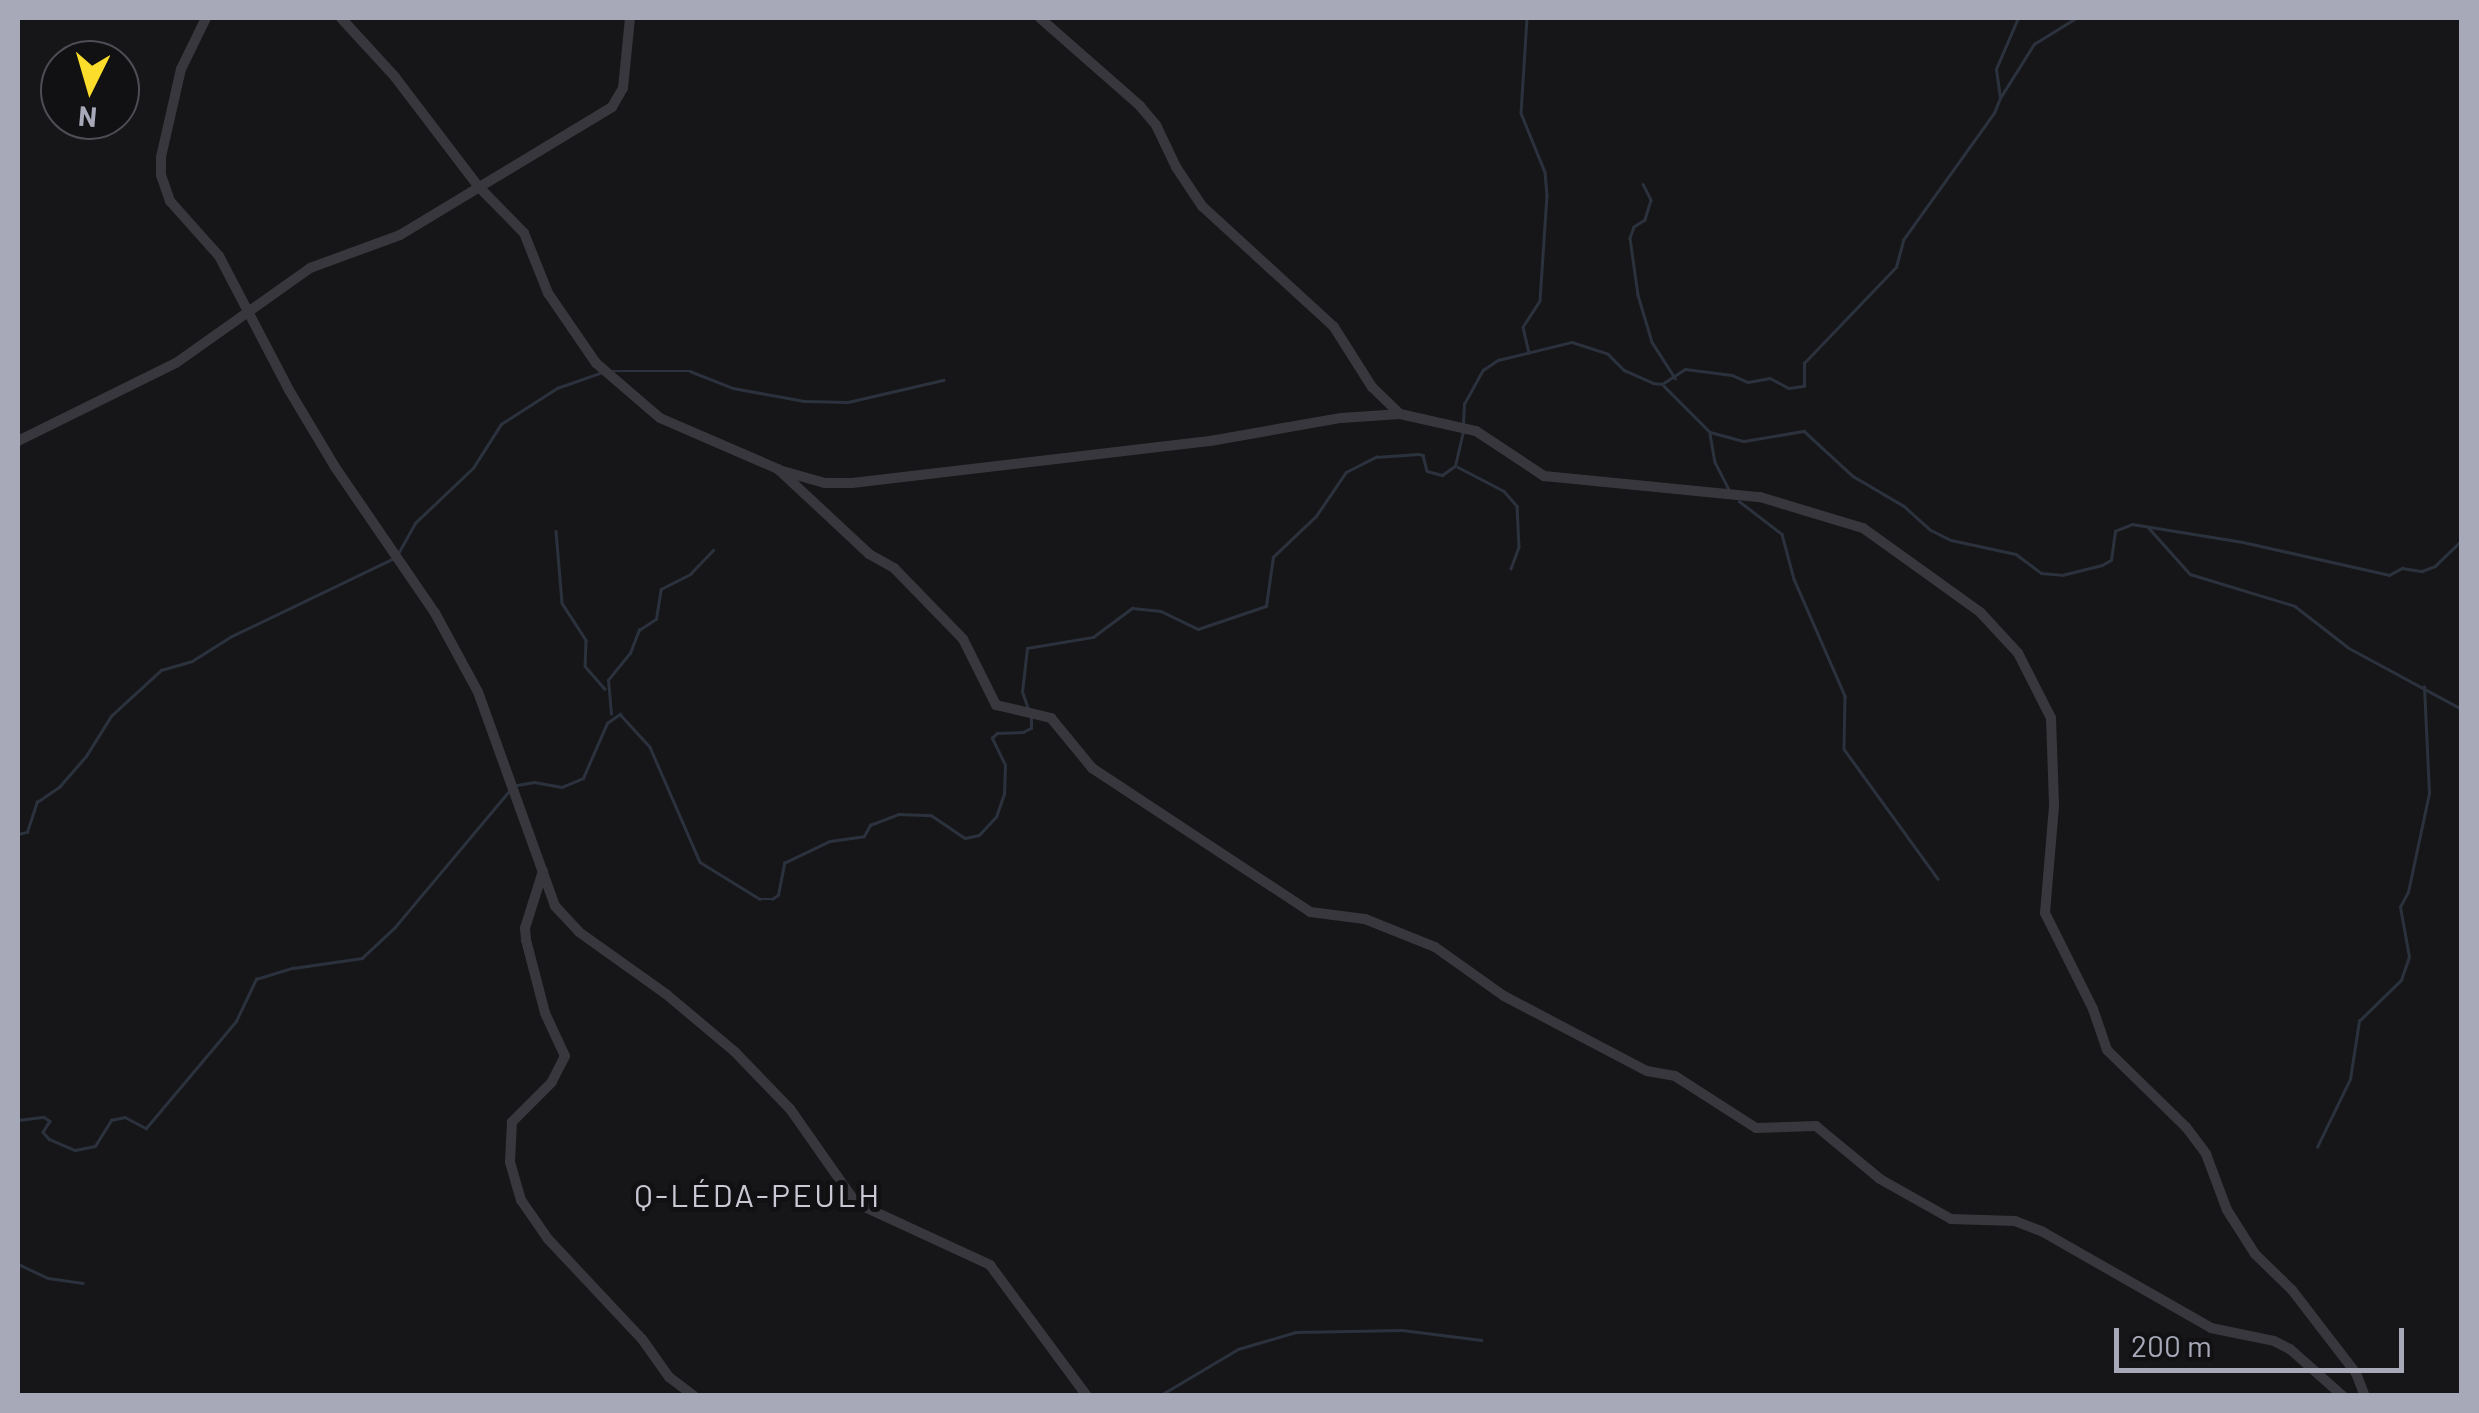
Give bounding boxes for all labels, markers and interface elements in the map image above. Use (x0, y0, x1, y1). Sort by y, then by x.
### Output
north arrow (40, 40, 140, 140)
text: N (77, 100, 98, 136)
district label: Q-LÉDA-PEULH (634, 1175, 882, 1213)
scale bar (2119, 1308, 2409, 1370)
text: 200 m (2131, 1327, 2212, 1363)

